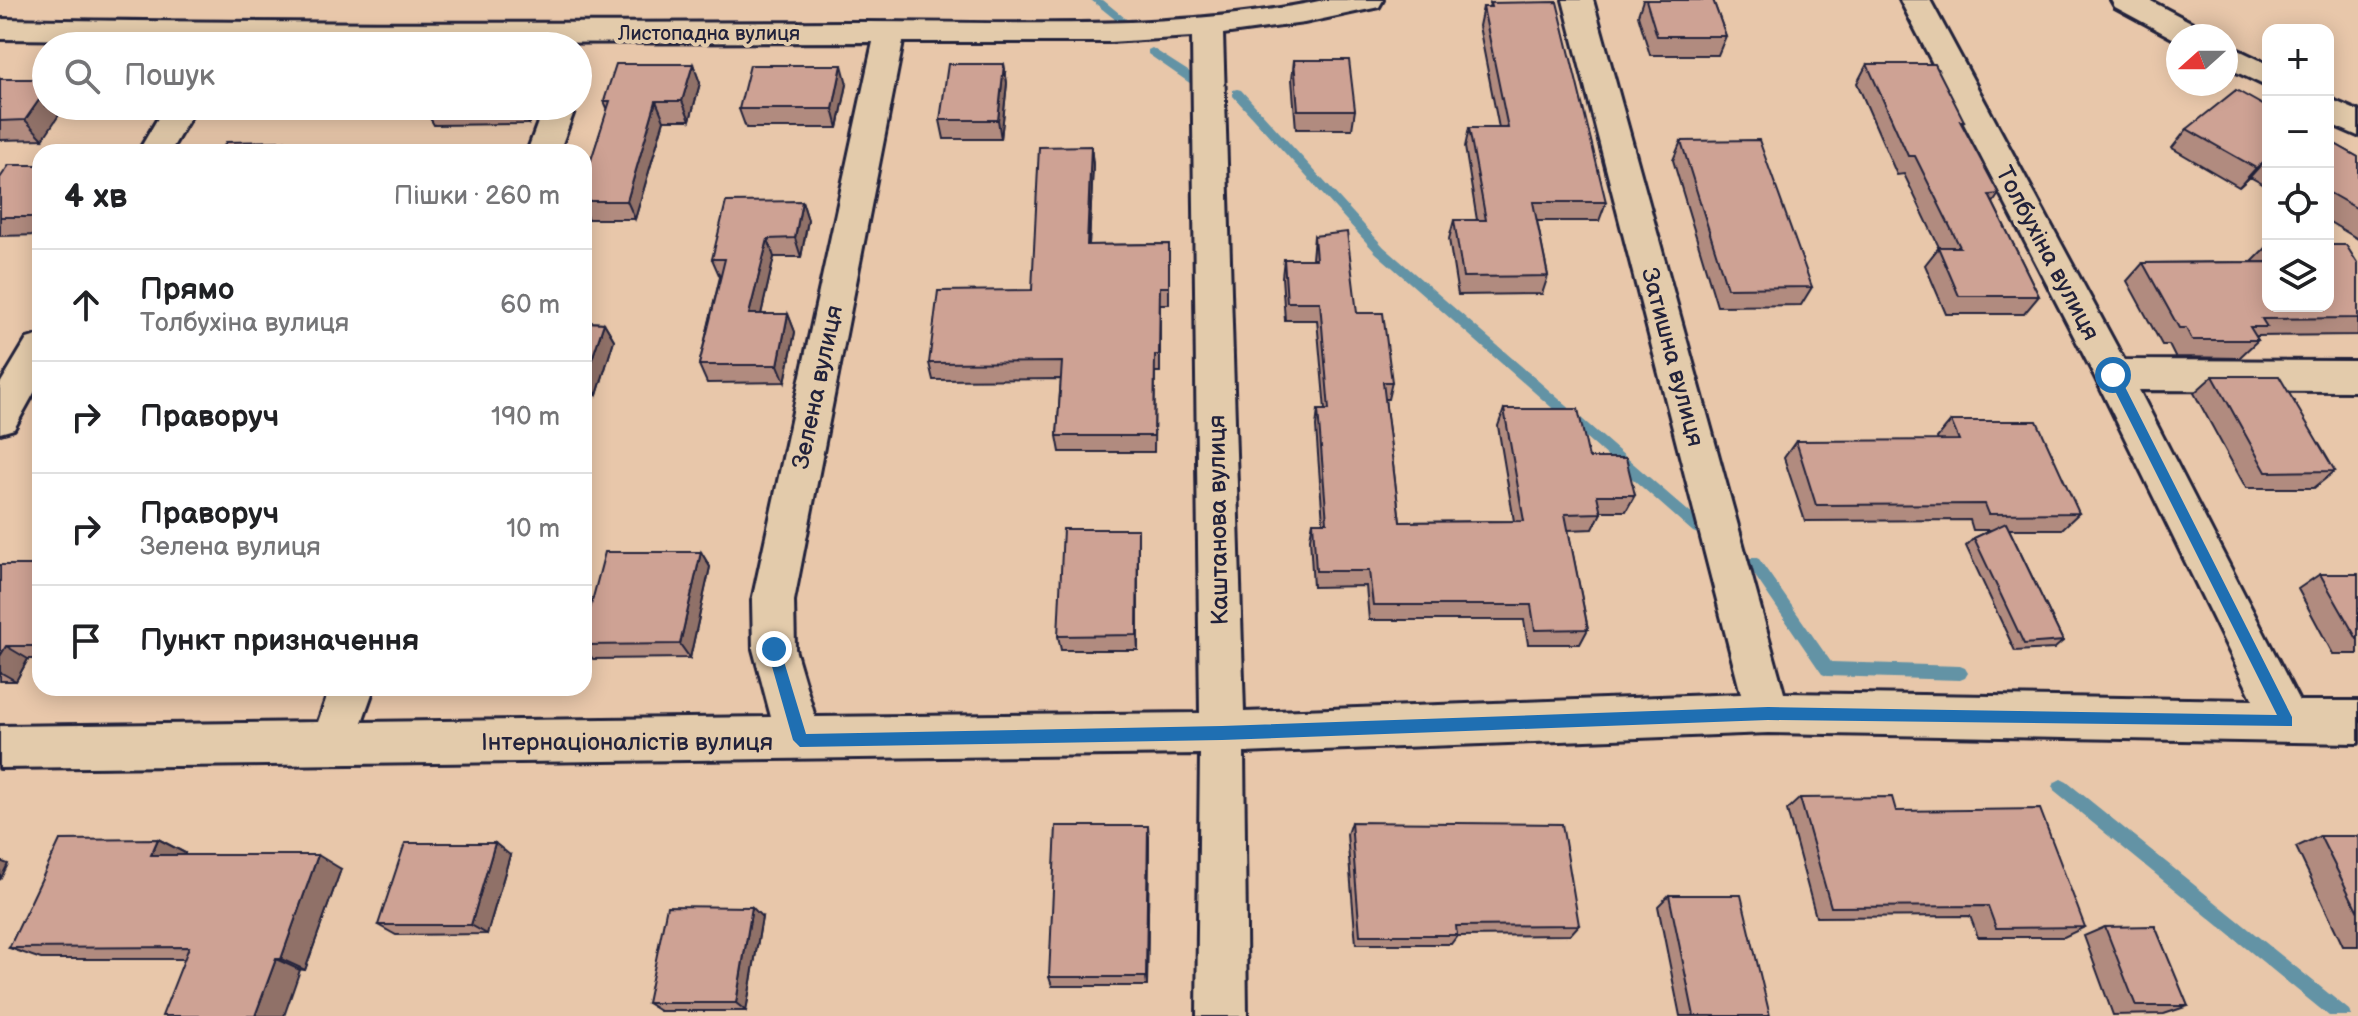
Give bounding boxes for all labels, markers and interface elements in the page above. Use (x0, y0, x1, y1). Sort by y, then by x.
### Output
street label: Листопадна вулиця (617, 22, 800, 46)
north arrow (2166, 24, 2238, 96)
map controls (2262, 24, 2334, 312)
button: + (2262, 24, 2334, 96)
search box (32, 32, 592, 120)
icon: search (60, 54, 104, 98)
text: Пошук (124, 58, 215, 94)
button: − (2262, 96, 2334, 168)
street label: Толбухіна вулиця (1989, 161, 2106, 345)
button: locate (2262, 168, 2334, 240)
text: 4 хв (64, 176, 127, 217)
text: Пішки · 260 m (394, 181, 560, 212)
button: layers (2262, 240, 2334, 312)
street label: Затишна вулиця (1635, 265, 1710, 450)
text: Прямо (140, 272, 234, 308)
icon: ahead (64, 283, 108, 327)
text: 60 m (500, 290, 560, 321)
street label: Зелена вулиця (786, 303, 849, 472)
text: Толбухіна вулиця (140, 308, 349, 339)
route start (2095, 357, 2131, 393)
icon: right (64, 395, 108, 439)
text: Праворуч (140, 399, 279, 435)
text: 190 m (491, 402, 560, 433)
street label: Каштанова вулиця (1202, 415, 1235, 625)
text: Праворуч (140, 496, 279, 532)
icon: right (64, 507, 108, 551)
text: 10 m (506, 514, 560, 545)
text: Зелена вулиця (140, 532, 321, 563)
icon: arrive (64, 619, 108, 663)
text: Пункт призначення (140, 623, 419, 659)
route end (756, 631, 792, 667)
street label: Інтернаціоналістів вулиця (481, 728, 773, 757)

